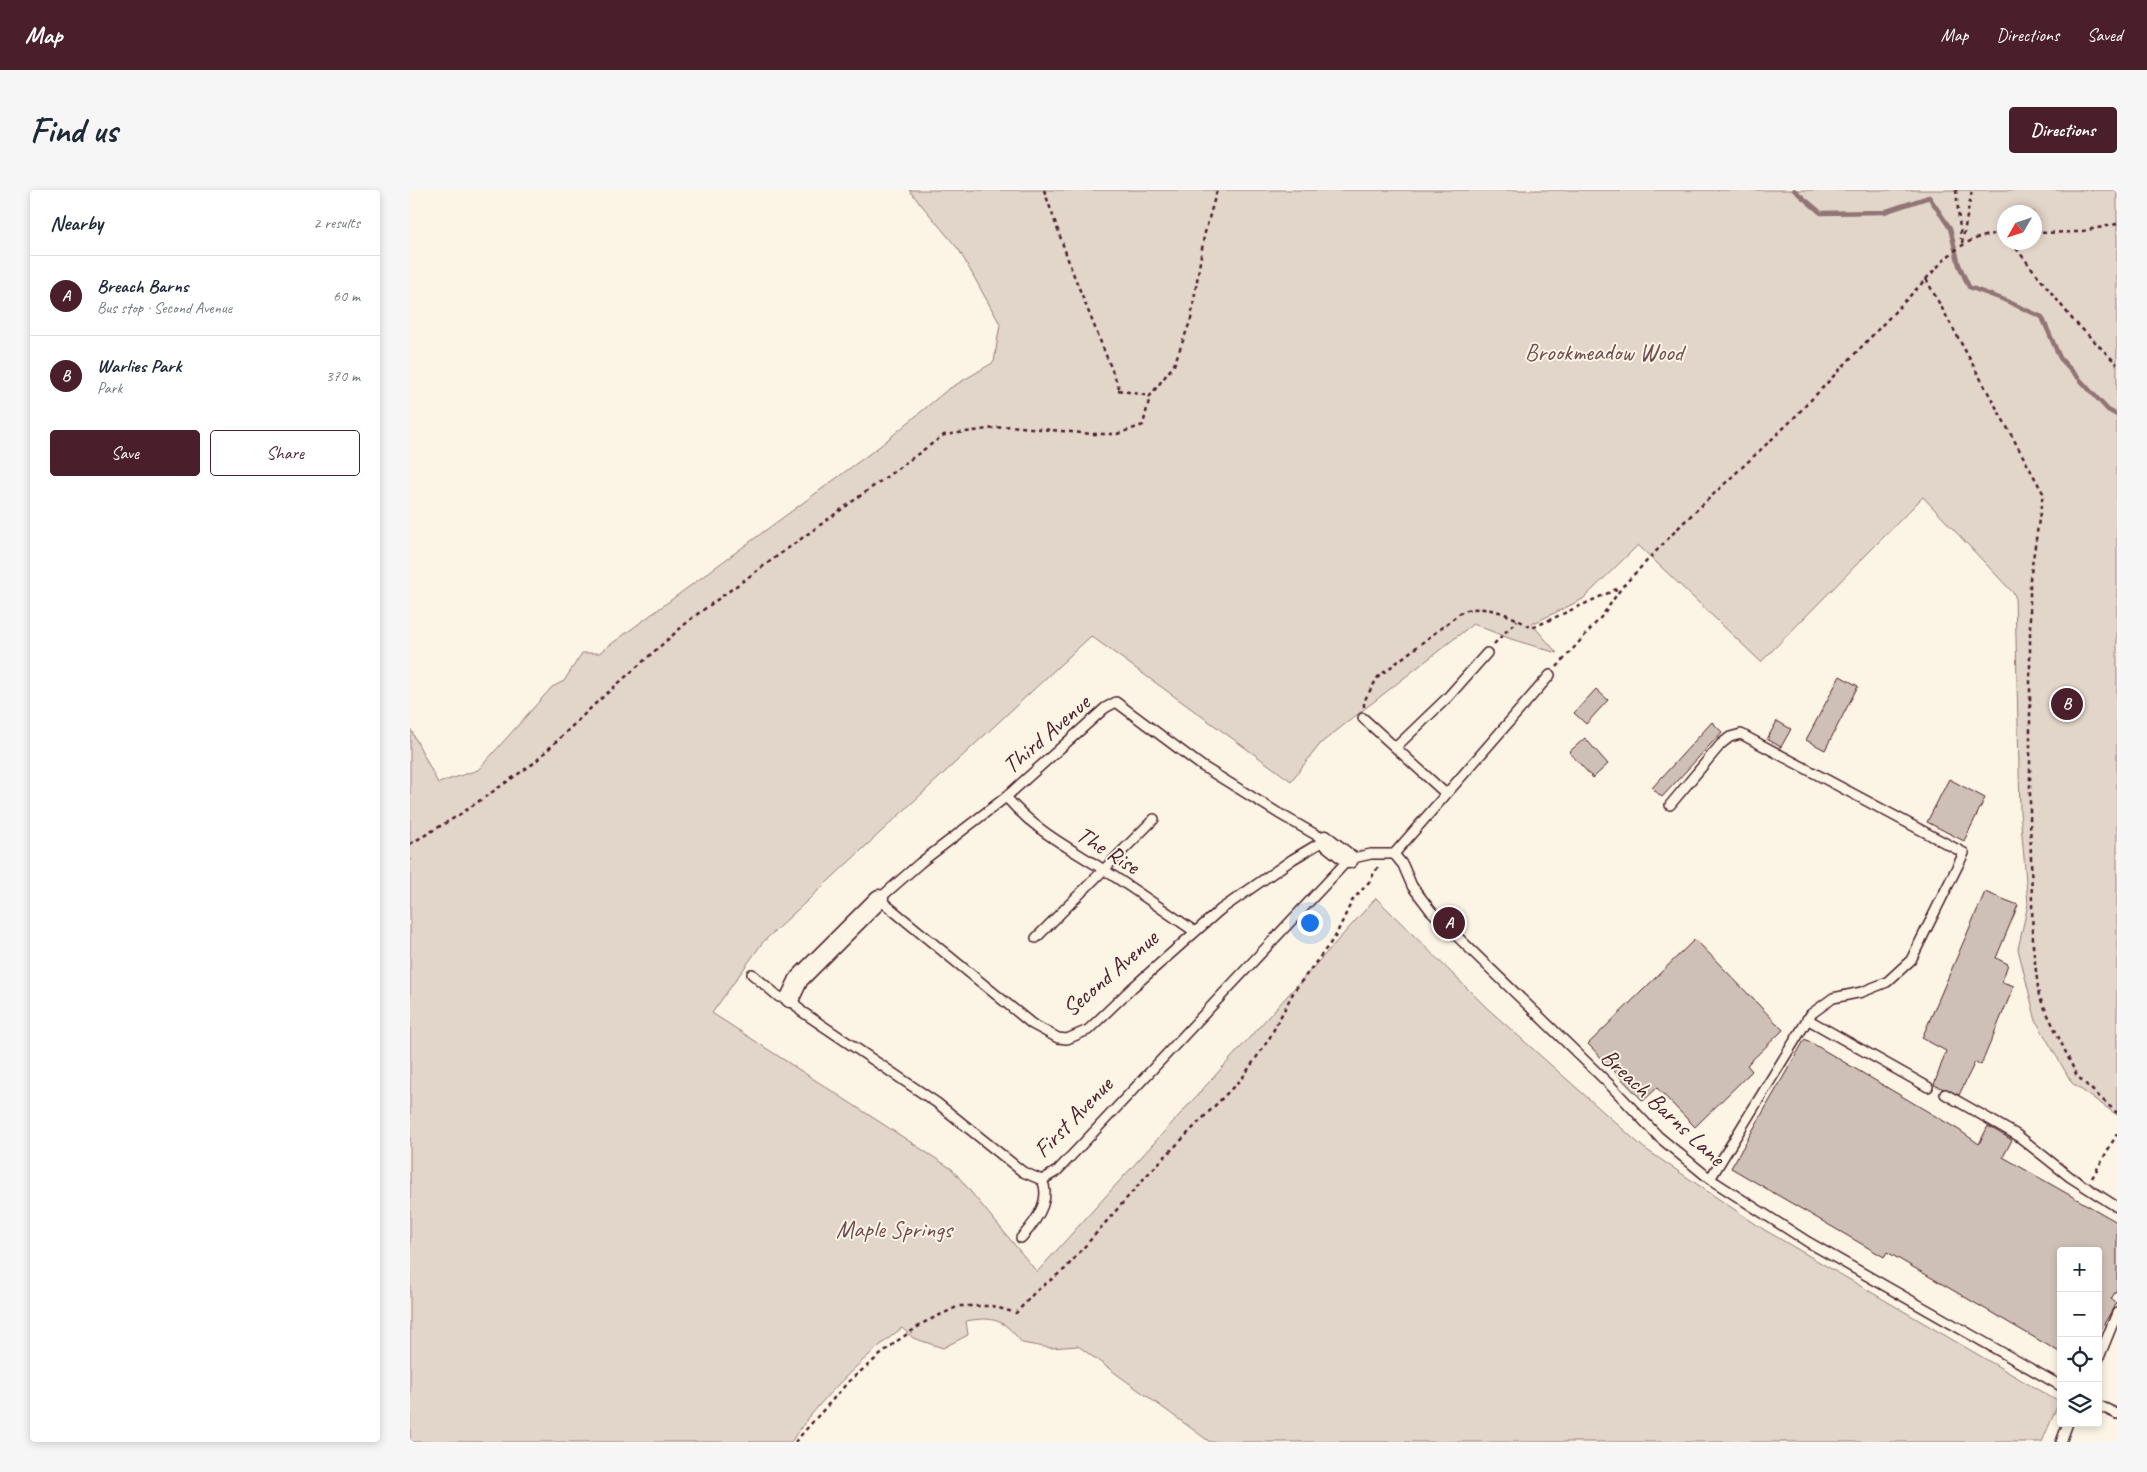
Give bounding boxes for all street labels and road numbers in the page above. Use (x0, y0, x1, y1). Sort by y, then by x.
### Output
street label: Third Avenue (996, 686, 1098, 780)
street label: The Rise (1071, 819, 1147, 882)
street label: Second Avenue (1056, 922, 1166, 1023)
street label: Breach Barns Lane (1595, 1042, 1733, 1174)
street label: First Avenue (1027, 1069, 1121, 1164)

